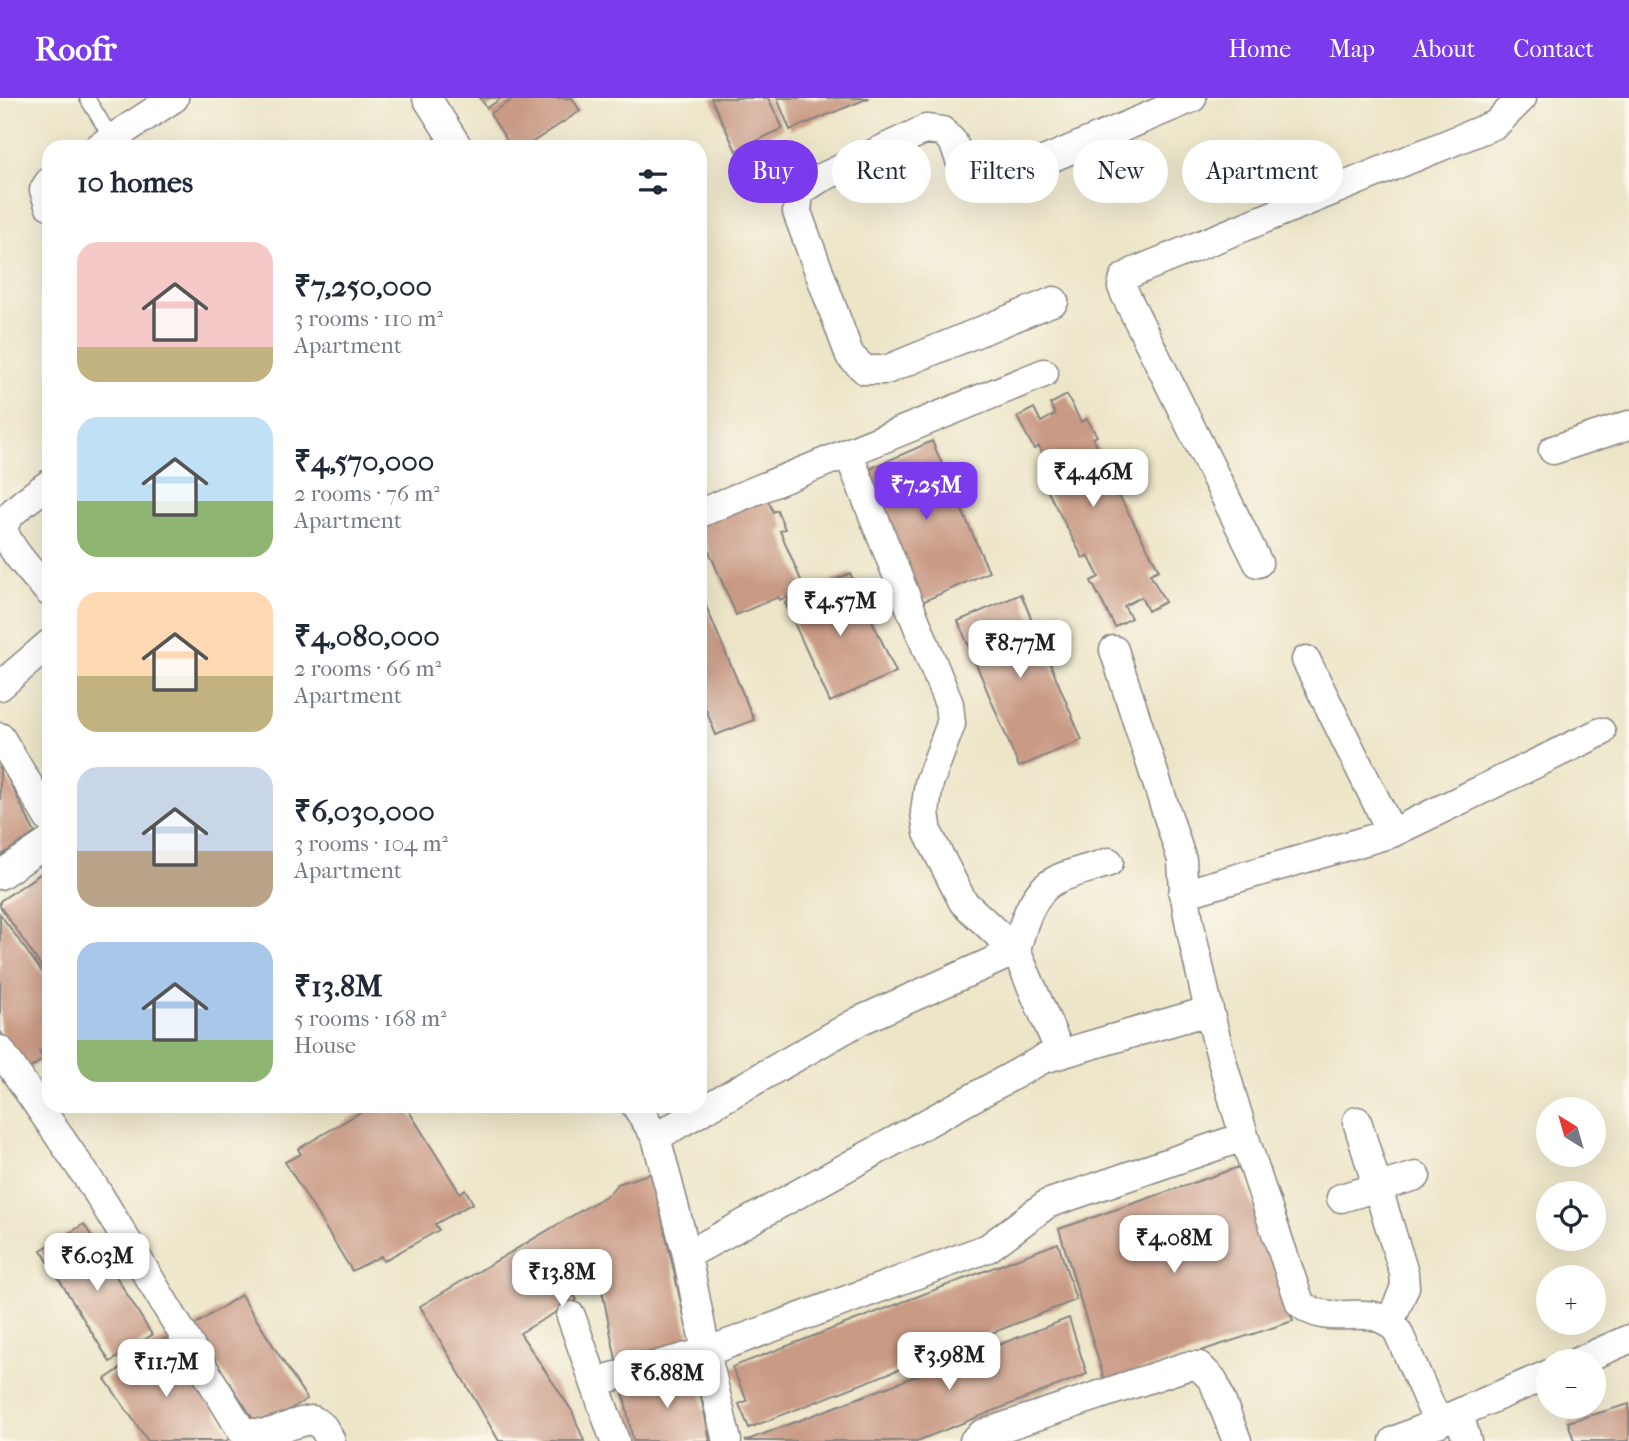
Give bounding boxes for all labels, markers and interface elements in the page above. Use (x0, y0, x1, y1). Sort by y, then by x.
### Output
text: Roofr (35, 30, 117, 69)
text: Home (1229, 35, 1291, 63)
text: Map (1329, 35, 1375, 63)
text: About (1413, 35, 1475, 63)
text: Contact (1513, 35, 1594, 63)
chip: Buy (728, 140, 818, 203)
chip: Rent (832, 140, 931, 203)
chip: Filters (945, 140, 1059, 203)
chip: New (1073, 140, 1168, 203)
chip: Apartment (1182, 140, 1343, 203)
icon: filters (634, 163, 672, 201)
text: 10 homes (77, 165, 193, 200)
text: ₹7,250,000 (294, 269, 432, 304)
icon: home (133, 270, 217, 354)
text: 3 rooms · 110 m² (294, 305, 443, 332)
text: Apartment (294, 332, 402, 359)
text: ₹4,570,000 (294, 444, 434, 479)
icon: home (133, 445, 217, 529)
pin: ₹4.46M (1036, 450, 1150, 509)
text: ₹4.46M (1053, 458, 1133, 485)
pin: ₹7.25M (869, 462, 983, 522)
text: ₹7.25M (890, 471, 962, 498)
text: 2 rooms · 76 m² (294, 480, 440, 507)
text: Apartment (294, 507, 402, 534)
pin: ₹4.57M (783, 578, 897, 638)
text: ₹4.57M (804, 587, 876, 614)
text: ₹4,080,000 (294, 619, 440, 654)
icon: home (133, 620, 217, 704)
pin: ₹8.77M (963, 620, 1077, 680)
text: ₹8.77M (984, 629, 1056, 656)
text: 2 rooms · 66 m² (294, 655, 441, 682)
text: Apartment (294, 682, 402, 709)
text: ₹6,030,000 (294, 794, 435, 829)
icon: home (133, 795, 217, 879)
text: 3 rooms · 104 m² (294, 830, 448, 857)
text: Apartment (294, 857, 402, 884)
text: ₹13.8M (294, 969, 382, 1004)
icon: home (133, 970, 217, 1054)
text: 5 rooms · 168 m² (294, 1005, 447, 1032)
text: House (294, 1032, 356, 1059)
north arrow (1536, 1097, 1606, 1167)
map controls (1536, 1097, 1606, 1419)
button: locate (1536, 1181, 1606, 1251)
pin: ₹4.08M (1117, 1216, 1231, 1275)
text: ₹4.08M (1135, 1224, 1213, 1251)
pin: ₹6.03M (40, 1234, 154, 1293)
text: ₹6.03M (60, 1242, 134, 1269)
pin: ₹13.8M (505, 1250, 619, 1309)
text: ₹13.8M (528, 1258, 596, 1285)
button: + (1536, 1265, 1606, 1335)
pin: ₹3.98M (892, 1332, 1006, 1392)
pin: ₹11.7M (109, 1340, 223, 1399)
text: ₹3.98M (913, 1341, 985, 1368)
text: ₹11.7M (134, 1348, 198, 1375)
button: − (1536, 1349, 1606, 1419)
pin: ₹6.88M (610, 1350, 724, 1410)
text: ₹6.88M (630, 1359, 704, 1386)

